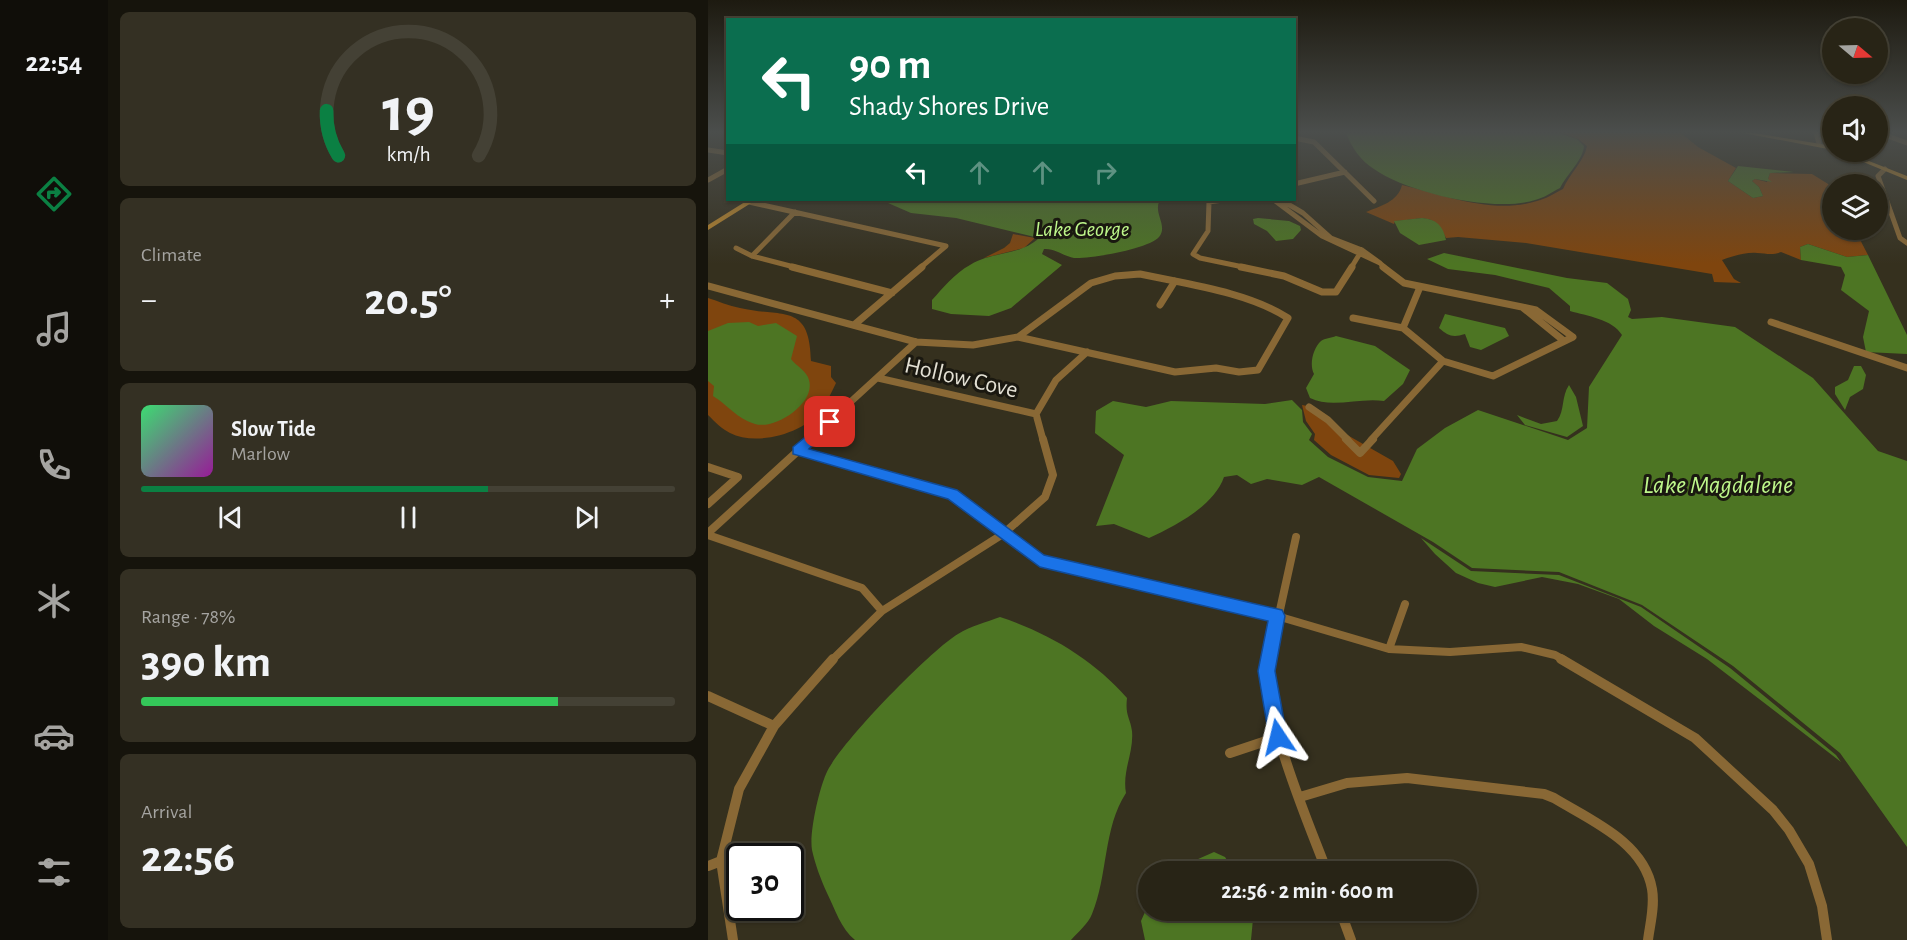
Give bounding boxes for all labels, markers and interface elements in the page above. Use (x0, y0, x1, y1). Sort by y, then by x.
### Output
north arrow (1822, 18, 1888, 84)
map controls (1822, 18, 1888, 240)
icon: left (750, 42, 828, 120)
text: 90 m (849, 44, 931, 86)
text: 22:54 (26, 49, 82, 76)
text: 19 (382, 80, 434, 142)
text: Shady Shores Drive (849, 93, 1049, 120)
button: sound (1822, 96, 1888, 162)
text: km/h (386, 144, 430, 165)
icon: left (900, 156, 933, 189)
icon: ahead (963, 156, 996, 189)
icon: ahead (1026, 156, 1059, 189)
icon: right (1089, 156, 1122, 189)
icon: directions (33, 173, 75, 215)
button: layers (1822, 174, 1888, 240)
water label: Lake George (1035, 218, 1129, 240)
text: Climate (141, 245, 202, 265)
text: 20.5° (364, 278, 452, 323)
text: − (141, 284, 157, 317)
text: + (659, 284, 675, 317)
icon: music (33, 308, 75, 350)
street label: Hollow Cove (902, 353, 1020, 403)
pin (804, 396, 855, 447)
icon: arrive (813, 405, 846, 438)
text: Slow Tide (231, 418, 316, 440)
icon: phone (33, 444, 75, 486)
text: Marlow (231, 444, 290, 464)
water label: Lake Magdalene (1643, 472, 1793, 498)
icon: previous (214, 501, 247, 534)
icon: pause (392, 501, 425, 534)
icon: next (570, 501, 603, 534)
icon: climate (33, 580, 75, 622)
text: Range · 78% (141, 607, 236, 627)
text: 390 km (141, 640, 271, 685)
position arrow (1246, 705, 1310, 769)
icon: car (33, 715, 75, 757)
text: Arrival (141, 802, 192, 822)
text: 22:56 (141, 835, 235, 880)
speed limit sign: 30 (726, 843, 804, 921)
icon: filters (33, 851, 75, 893)
text: 22:56 · 2 min · 600 m (1221, 880, 1394, 902)

